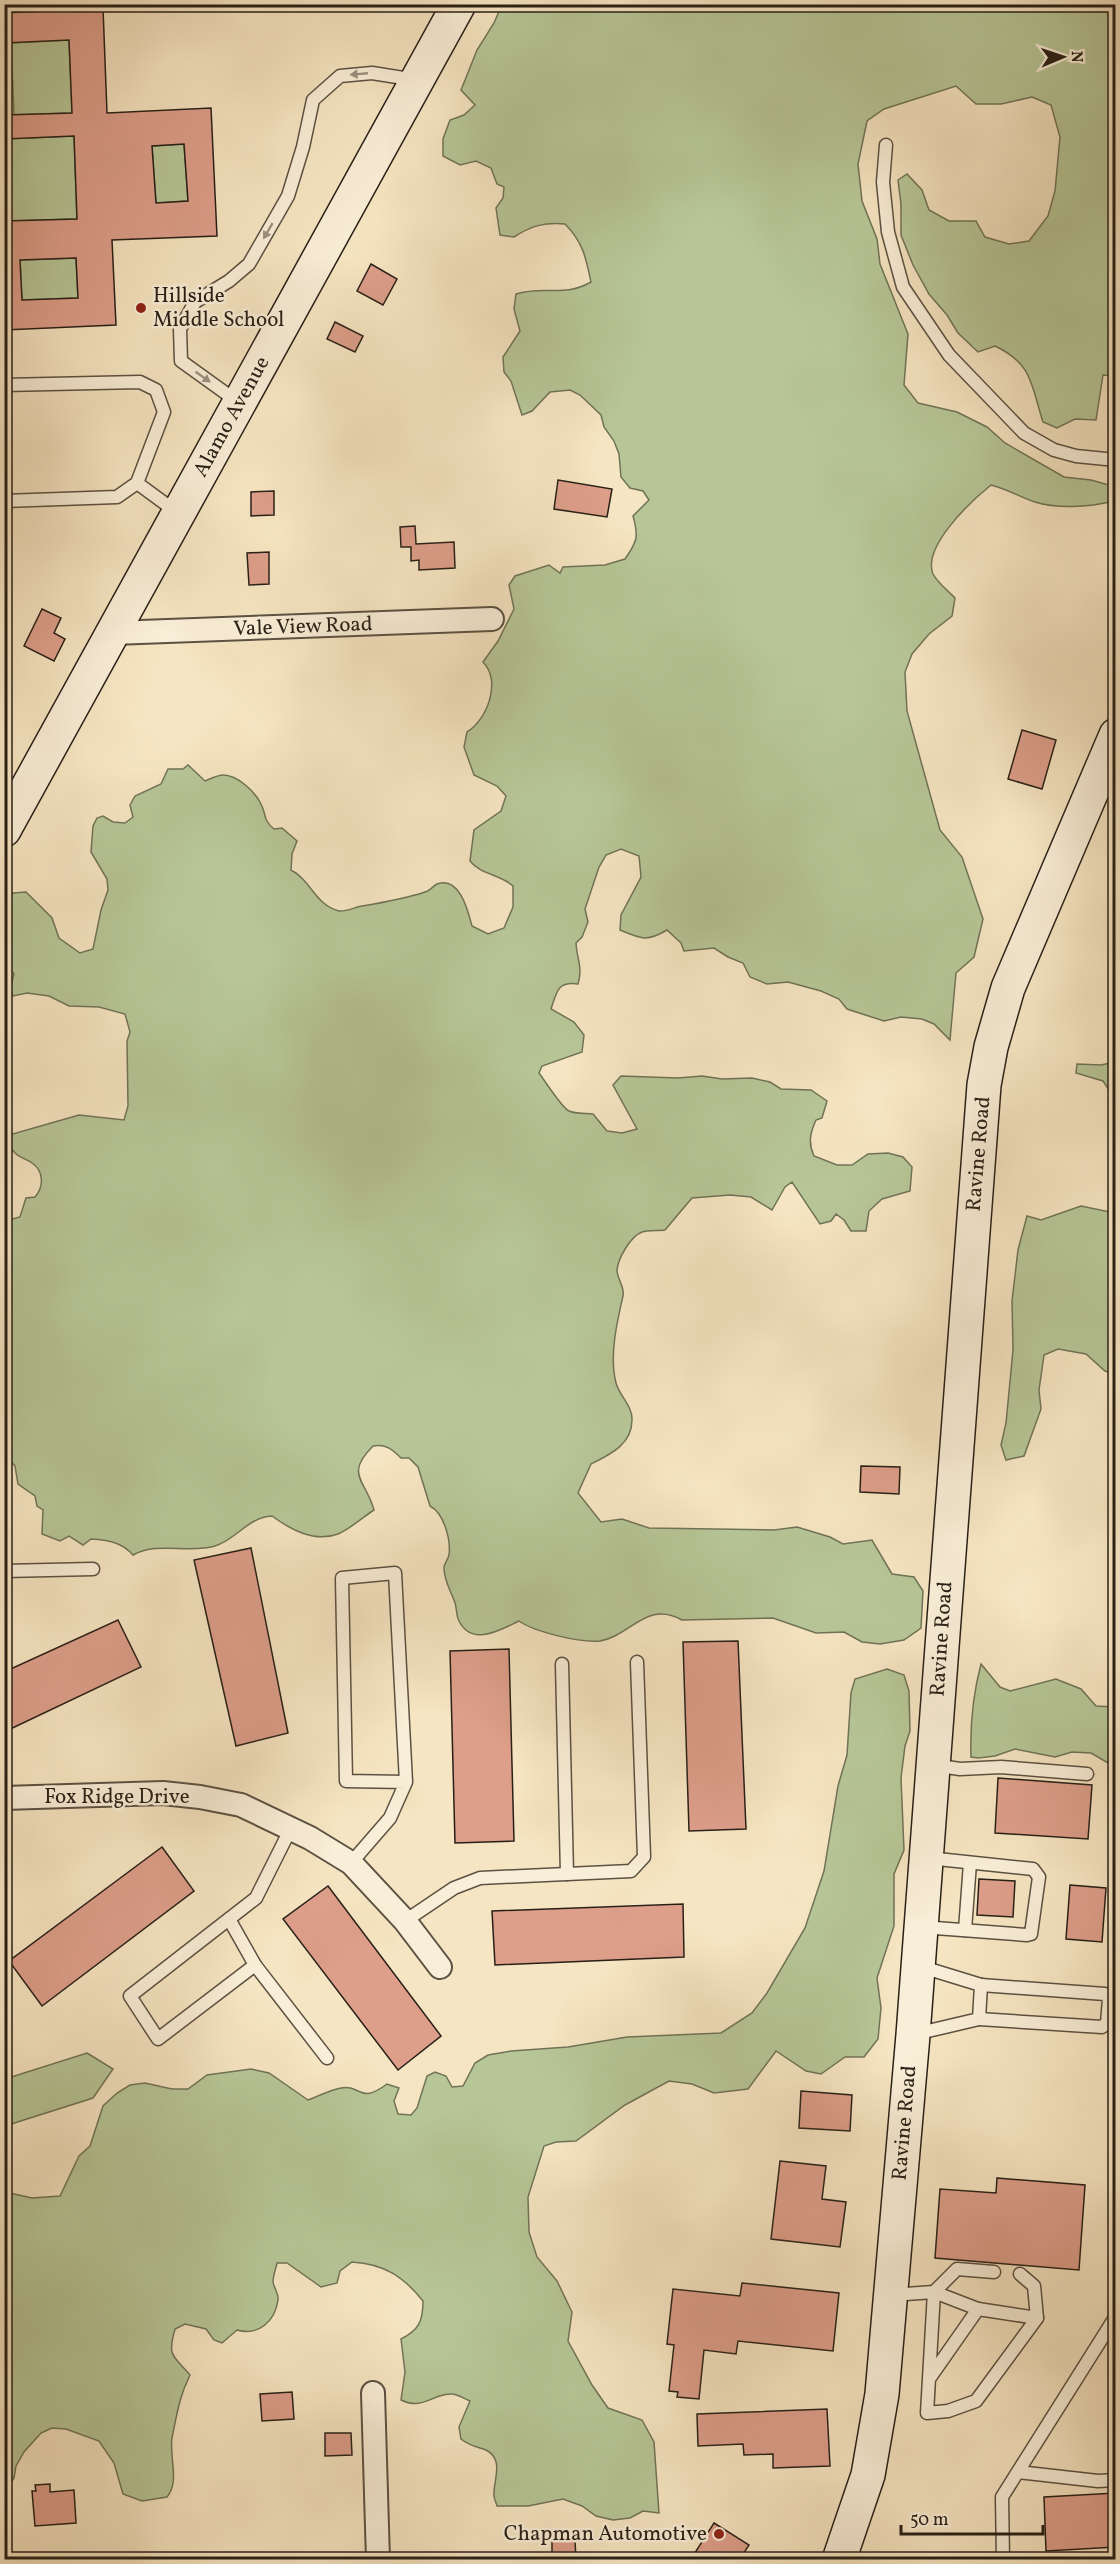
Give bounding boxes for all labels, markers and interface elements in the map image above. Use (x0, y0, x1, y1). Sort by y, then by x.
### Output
north arrow (1033, 27, 1093, 87)
text: N (1065, 50, 1087, 63)
one-way arrow (350, 69, 369, 79)
one-way arrow (263, 223, 273, 240)
place label: Hillside Middle School (153, 282, 284, 335)
marker: Hillside Middle School (134, 301, 148, 315)
street label: Alamo Avenue (187, 351, 277, 483)
one-way arrow (195, 371, 211, 383)
street label: Vale View Road (233, 610, 373, 644)
street label: Ravine Road (960, 1095, 998, 1213)
street label: Ravine Road (923, 1580, 961, 1698)
street label: Fox Ridge Drive (44, 1783, 190, 1812)
street label: Ravine Road (886, 2064, 924, 2182)
scale bar (901, 2498, 1044, 2536)
text: 50 m (910, 2508, 949, 2533)
place label: Chapman Automotive (504, 2520, 707, 2549)
marker: Chapman Automotive (712, 2527, 726, 2541)

